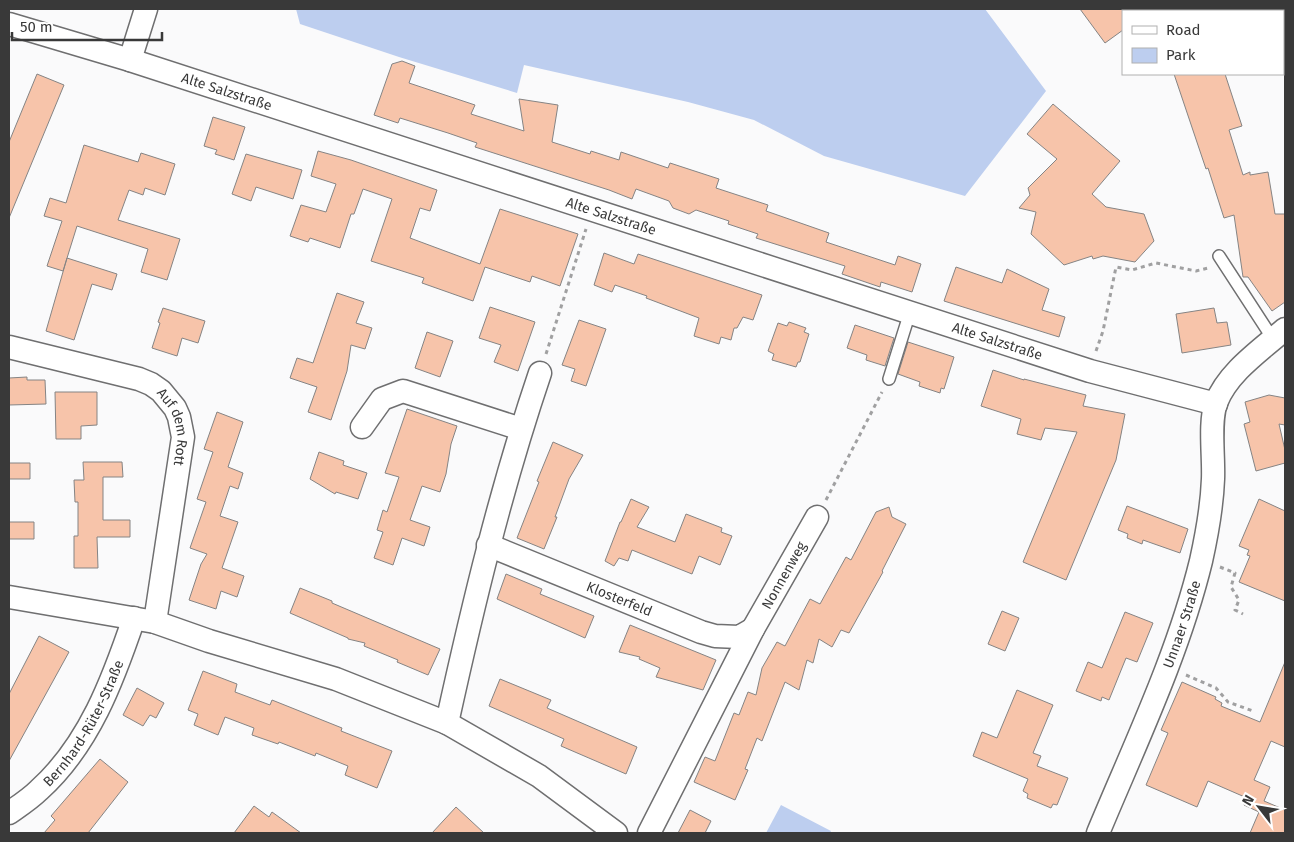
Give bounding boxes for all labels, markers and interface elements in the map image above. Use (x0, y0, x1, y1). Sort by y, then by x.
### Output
scale bar (12, 10, 162, 42)
legend (1122, 10, 1284, 75)
text: 50 m (20, 18, 53, 36)
text: Road (1166, 21, 1201, 39)
text: Park (1166, 46, 1196, 64)
street label: Alte Salzstraße (180, 69, 274, 114)
street label: Alte Salzstraße (564, 193, 658, 238)
street label: Alte Salzstraße (950, 318, 1045, 364)
street label: Auf dem Rott (153, 384, 192, 468)
street label: Nonnenweg (758, 538, 810, 612)
street label: Klosterfeld (584, 578, 655, 620)
street label: Unnaer Straße (1159, 579, 1204, 670)
street label: Bernhard-Rüter-Straße (39, 657, 127, 790)
north arrow (1234, 782, 1284, 832)
text: N (1239, 792, 1258, 809)

